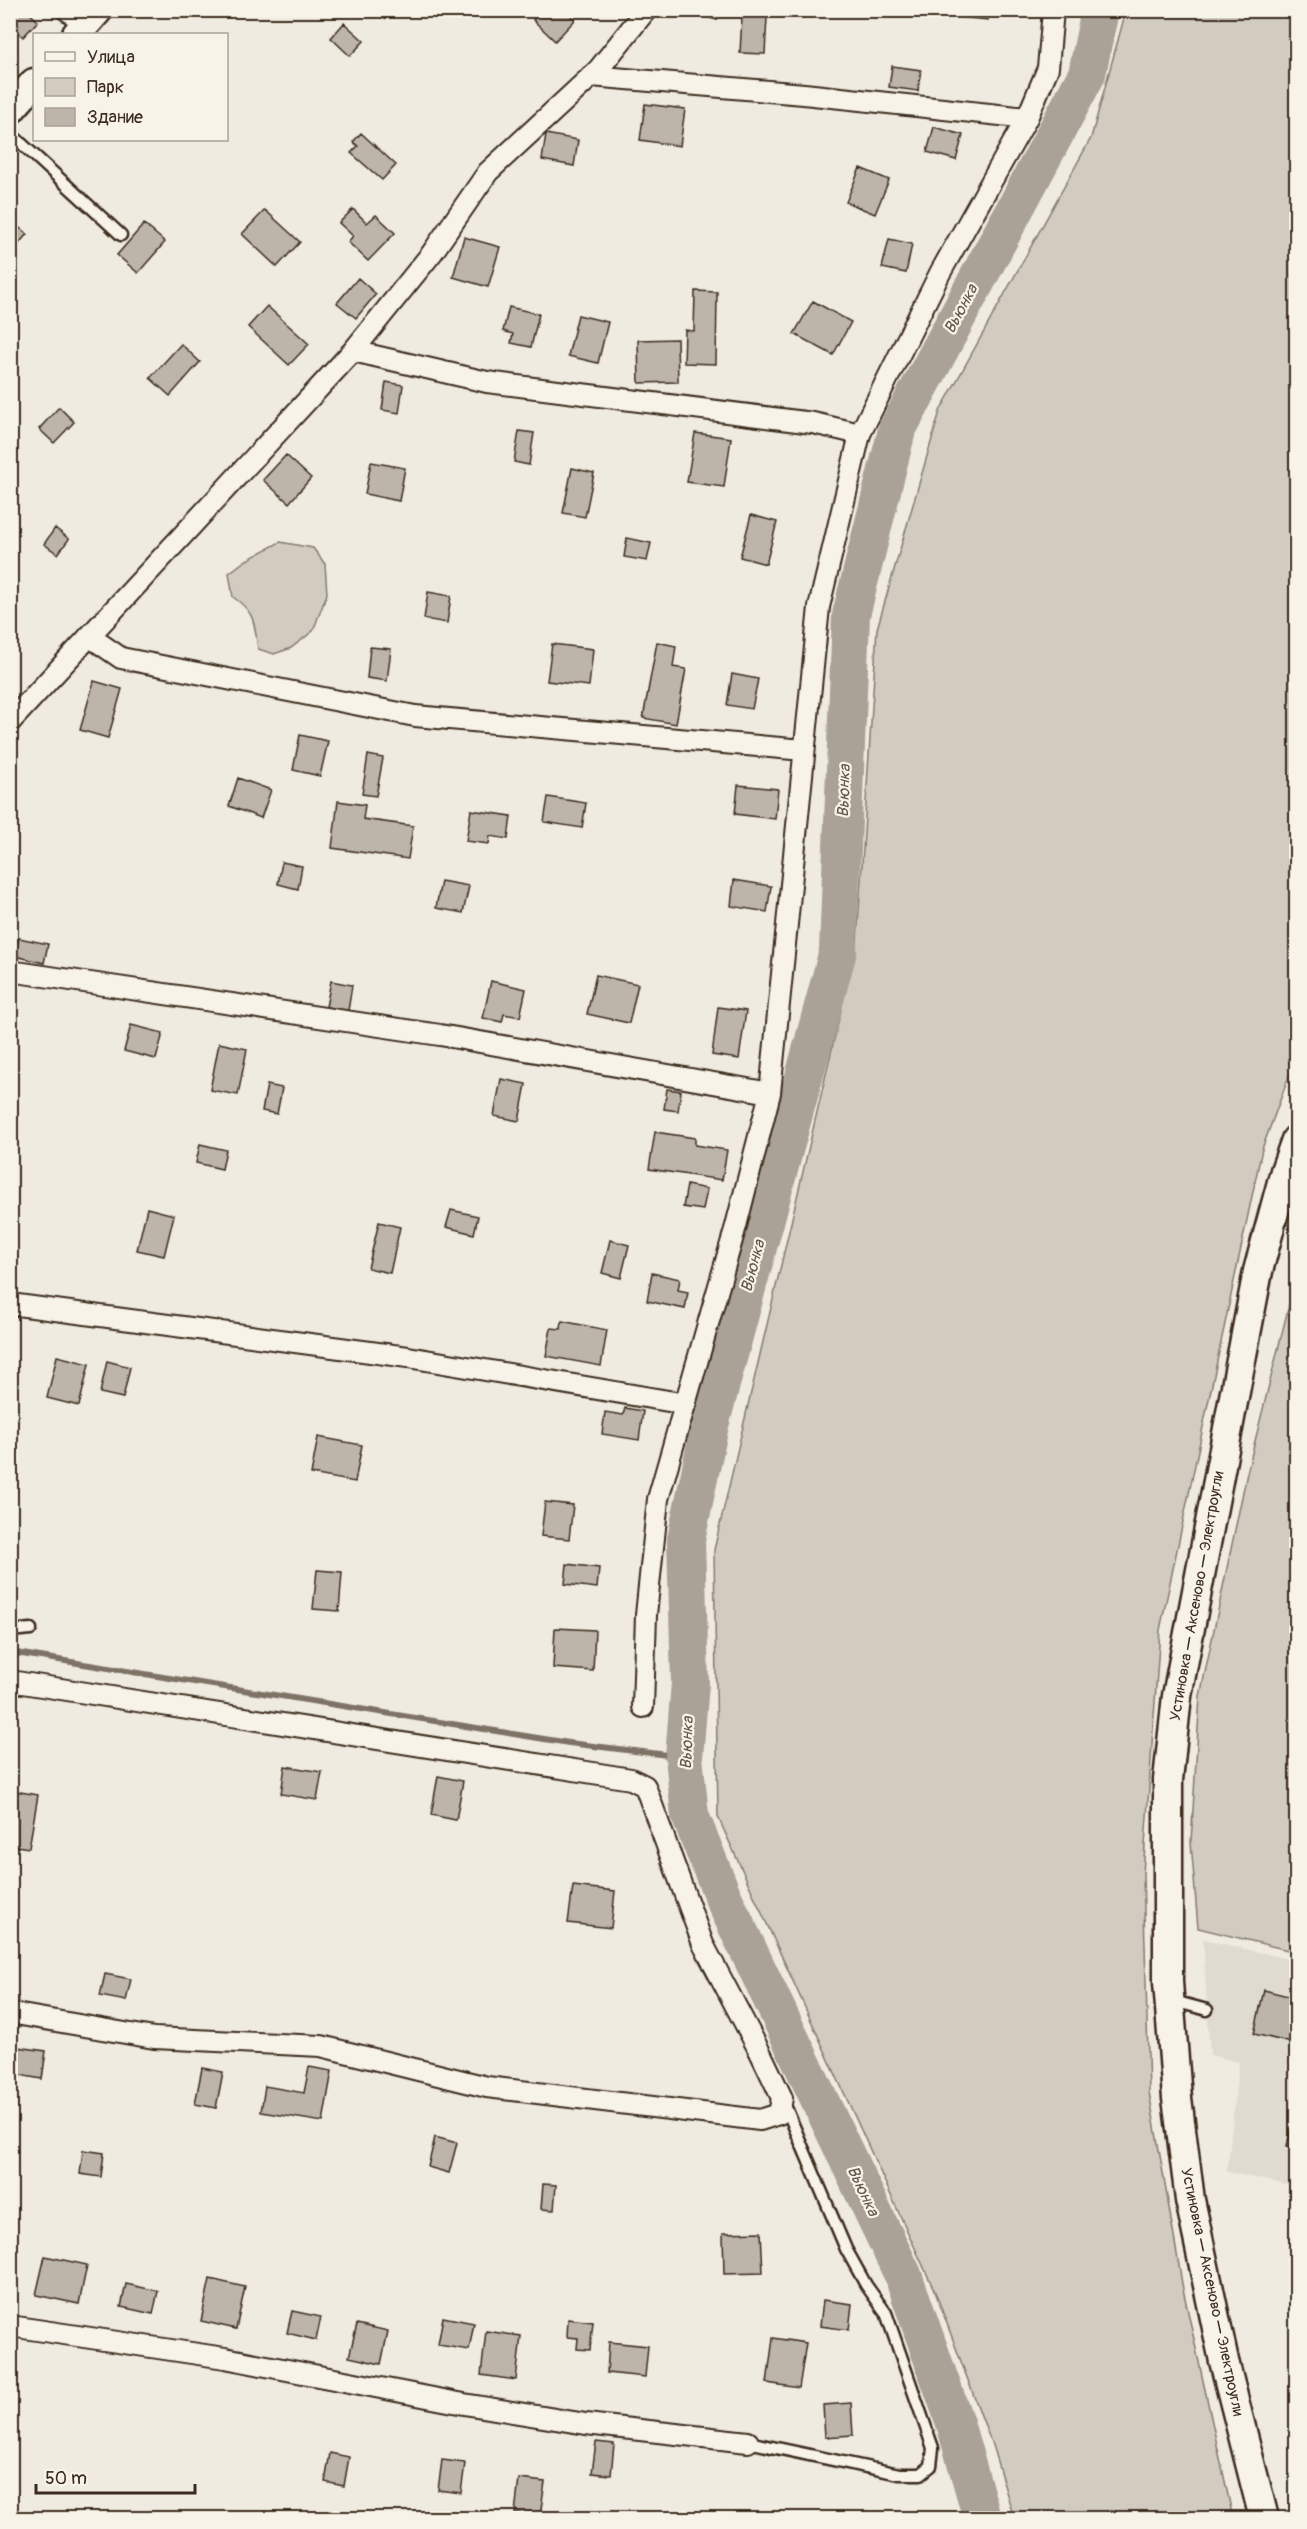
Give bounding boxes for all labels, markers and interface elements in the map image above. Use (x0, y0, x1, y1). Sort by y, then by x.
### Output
legend (33, 33, 228, 141)
text: Улица (87, 46, 135, 69)
text: Парк (87, 76, 124, 99)
text: Здание (87, 106, 143, 129)
water label: Вьюнка (940, 280, 983, 337)
water label: Вьюнка (833, 763, 855, 818)
water label: Вьюнка (737, 1237, 770, 1294)
street label: Устиновка — Аксеново — Электроугли (1166, 1469, 1228, 1722)
water label: Вьюнка (676, 1715, 698, 1770)
water label: Вьюнка (843, 2163, 884, 2220)
street label: Устиновка — Аксеново — Электроугли (1176, 2166, 1248, 2418)
scale bar (36, 2457, 195, 2495)
text: 50 m (45, 2467, 87, 2490)

